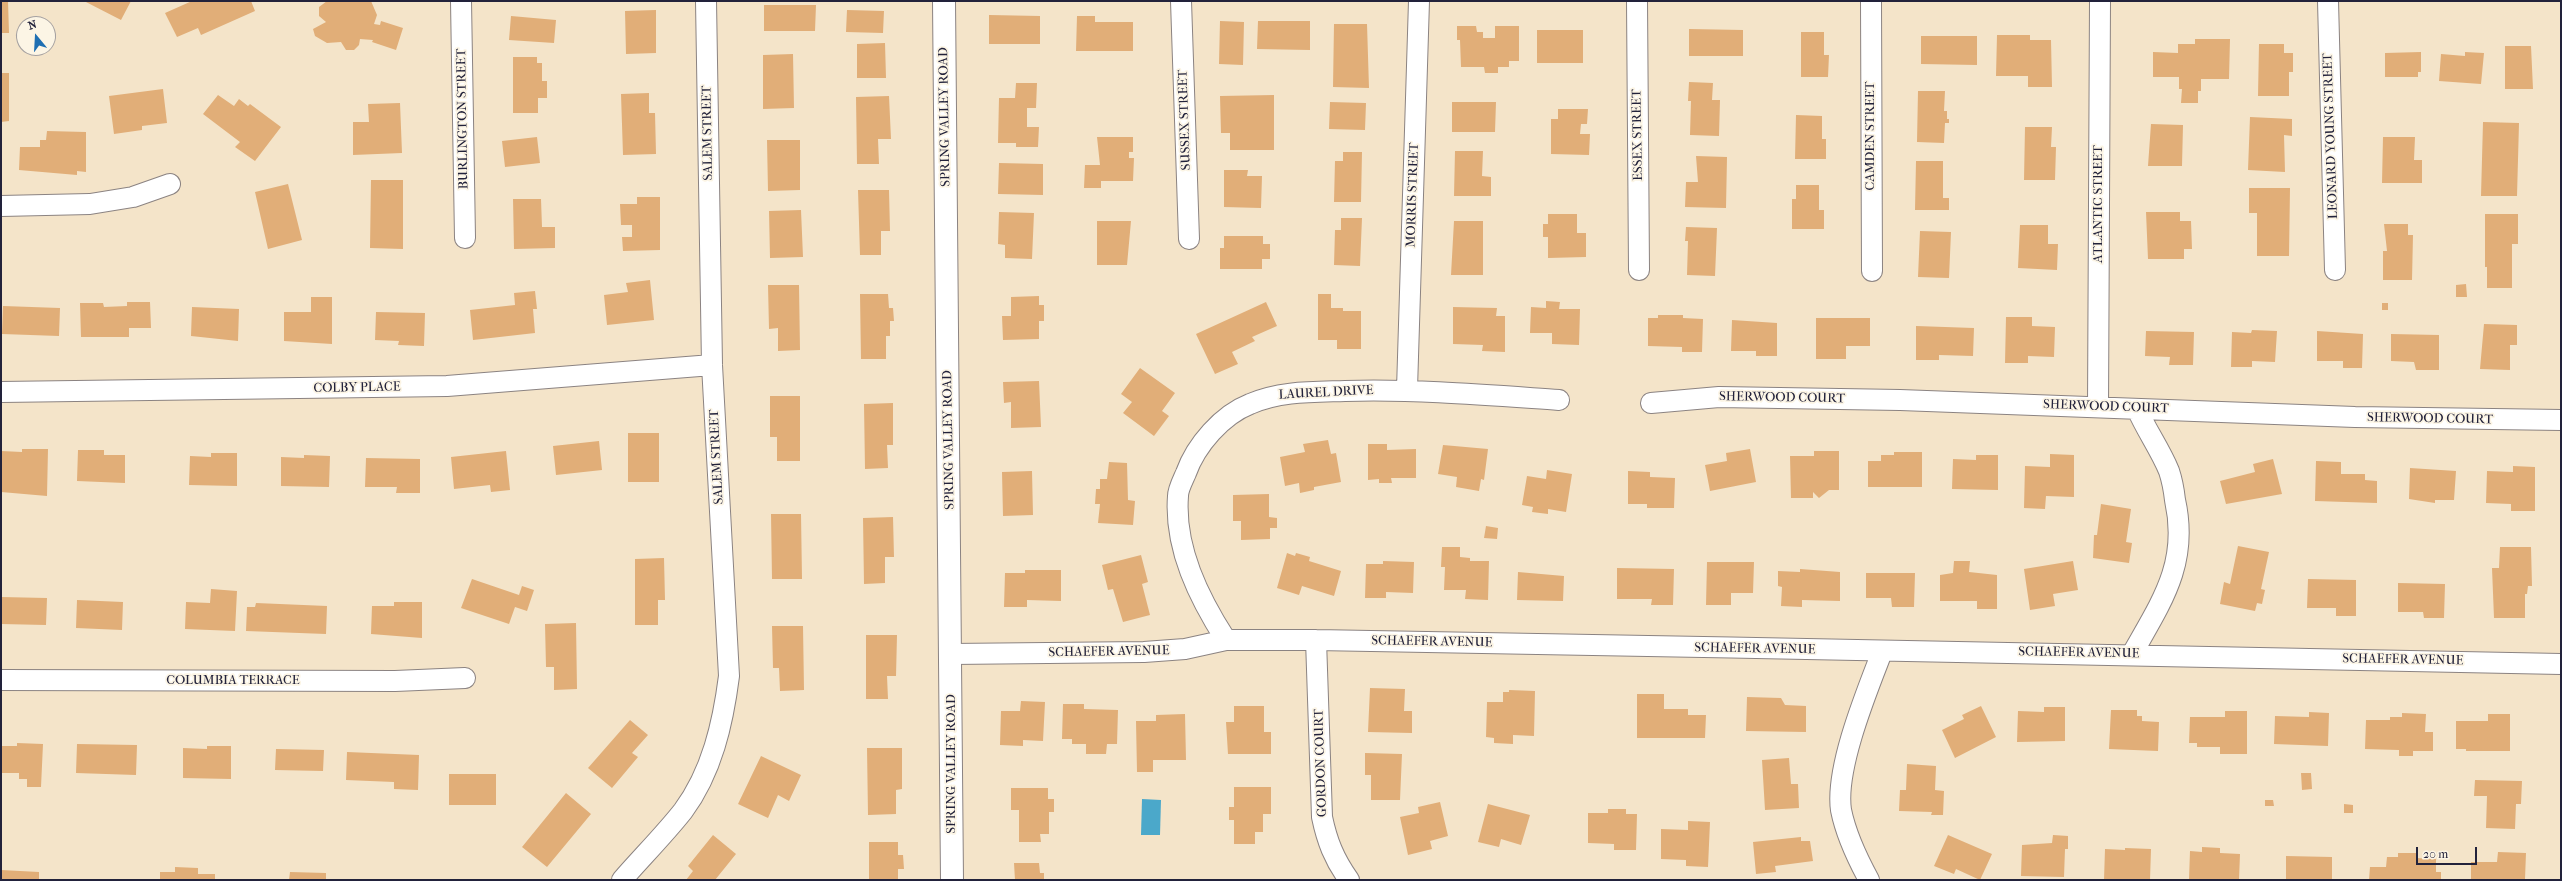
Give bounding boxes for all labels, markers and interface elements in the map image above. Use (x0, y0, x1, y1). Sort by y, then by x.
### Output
north arrow (16, 16, 56, 56)
text: N (26, 18, 38, 33)
street label: SPRING VALLEY ROAD (936, 47, 954, 187)
street label: BURLINGTON STREET (454, 48, 472, 190)
street label: LEONARD YOUNG STREET (2320, 53, 2342, 219)
street label: SUSSEX STREET (1175, 69, 1195, 171)
street label: CAMDEN STREET (1863, 82, 1879, 190)
street label: SALEM STREET (699, 85, 717, 181)
street label: ESSEX STREET (1629, 89, 1647, 181)
street label: MORRIS STREET (1403, 142, 1423, 248)
street label: ATLANTIC STREET (2091, 145, 2107, 263)
street label: SPRING VALLEY ROAD (940, 370, 958, 510)
street label: COLBY PLACE (313, 379, 401, 397)
street label: LAUREL DRIVE (1278, 383, 1374, 403)
street label: SHERWOOD COURT (1719, 389, 1845, 407)
street label: SHERWOOD COURT (2043, 397, 2169, 417)
street label: SALEM STREET (707, 409, 727, 505)
street label: SHERWOOD COURT (2367, 410, 2493, 428)
street label: SCHAEFER AVENUE (1371, 633, 1493, 651)
street label: SCHAEFER AVENUE (1694, 640, 1816, 658)
street label: SCHAEFER AVENUE (1048, 643, 1170, 661)
street label: SCHAEFER AVENUE (2018, 644, 2140, 662)
street label: SCHAEFER AVENUE (2342, 651, 2464, 669)
street label: COLUMBIA TERRACE (166, 673, 300, 689)
street label: SPRING VALLEY ROAD (944, 694, 960, 834)
street label: GORDON COURT (1311, 709, 1331, 817)
scale bar (2418, 839, 2479, 865)
text: 20 m (2423, 847, 2448, 861)

